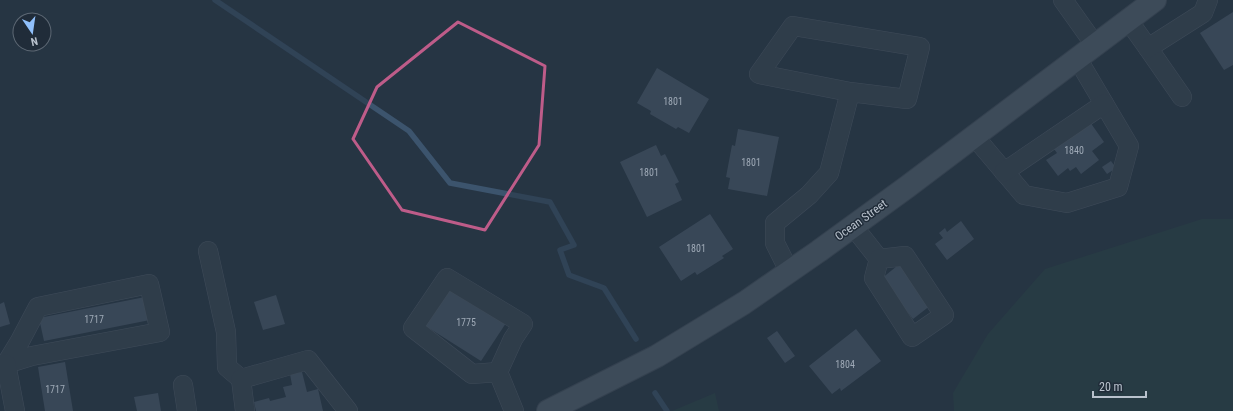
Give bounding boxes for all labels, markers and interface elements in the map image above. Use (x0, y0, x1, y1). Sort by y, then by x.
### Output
north arrow (12, 12, 52, 52)
text: N (29, 34, 39, 48)
house number: 1801 (663, 96, 683, 107)
house number: 1840 (1064, 145, 1084, 156)
house number: 1801 (741, 157, 761, 168)
house number: 1801 (639, 167, 659, 178)
street label: Ocean Street (832, 196, 890, 244)
house number: 1801 (686, 243, 706, 254)
house number: 1717 (84, 314, 104, 325)
house number: 1775 (456, 317, 476, 328)
house number: 1804 (835, 359, 855, 370)
scale bar (1093, 373, 1146, 399)
text: 20 m (1099, 380, 1123, 394)
house number: 1717 (45, 384, 65, 395)

